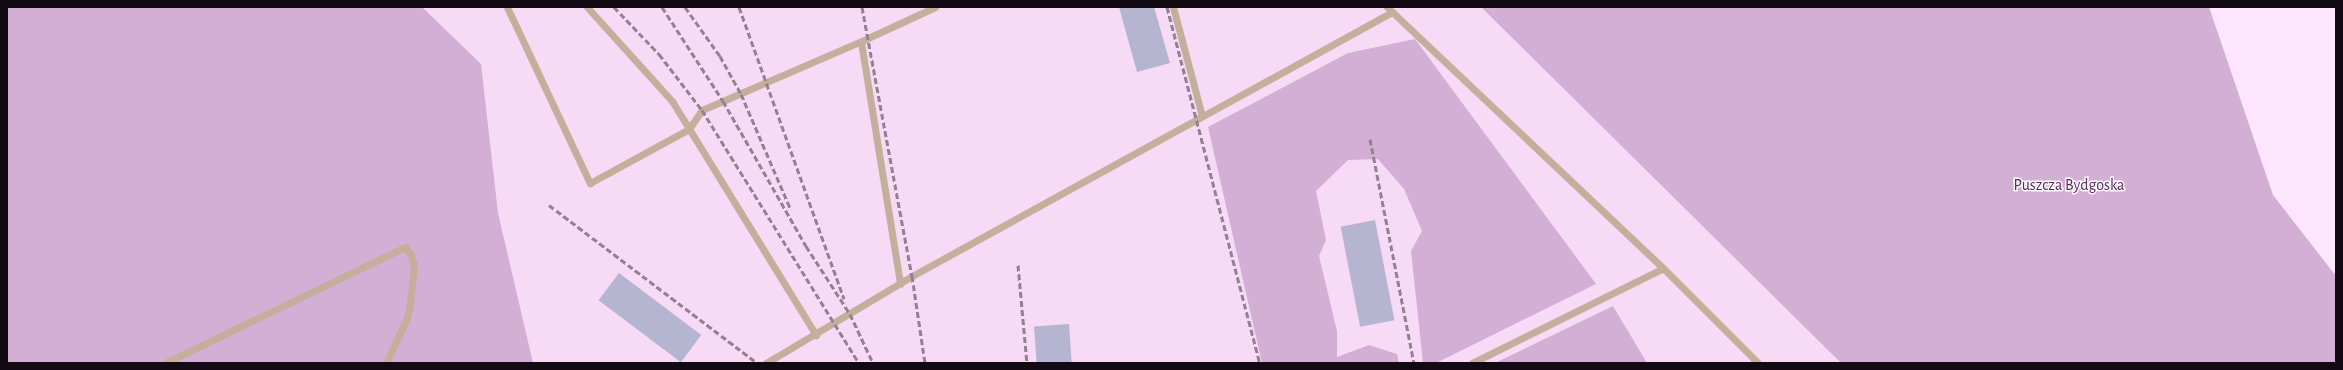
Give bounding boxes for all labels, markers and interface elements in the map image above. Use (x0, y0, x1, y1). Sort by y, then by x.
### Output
park label: Puszcza Bydgoska (2014, 175, 2124, 195)

